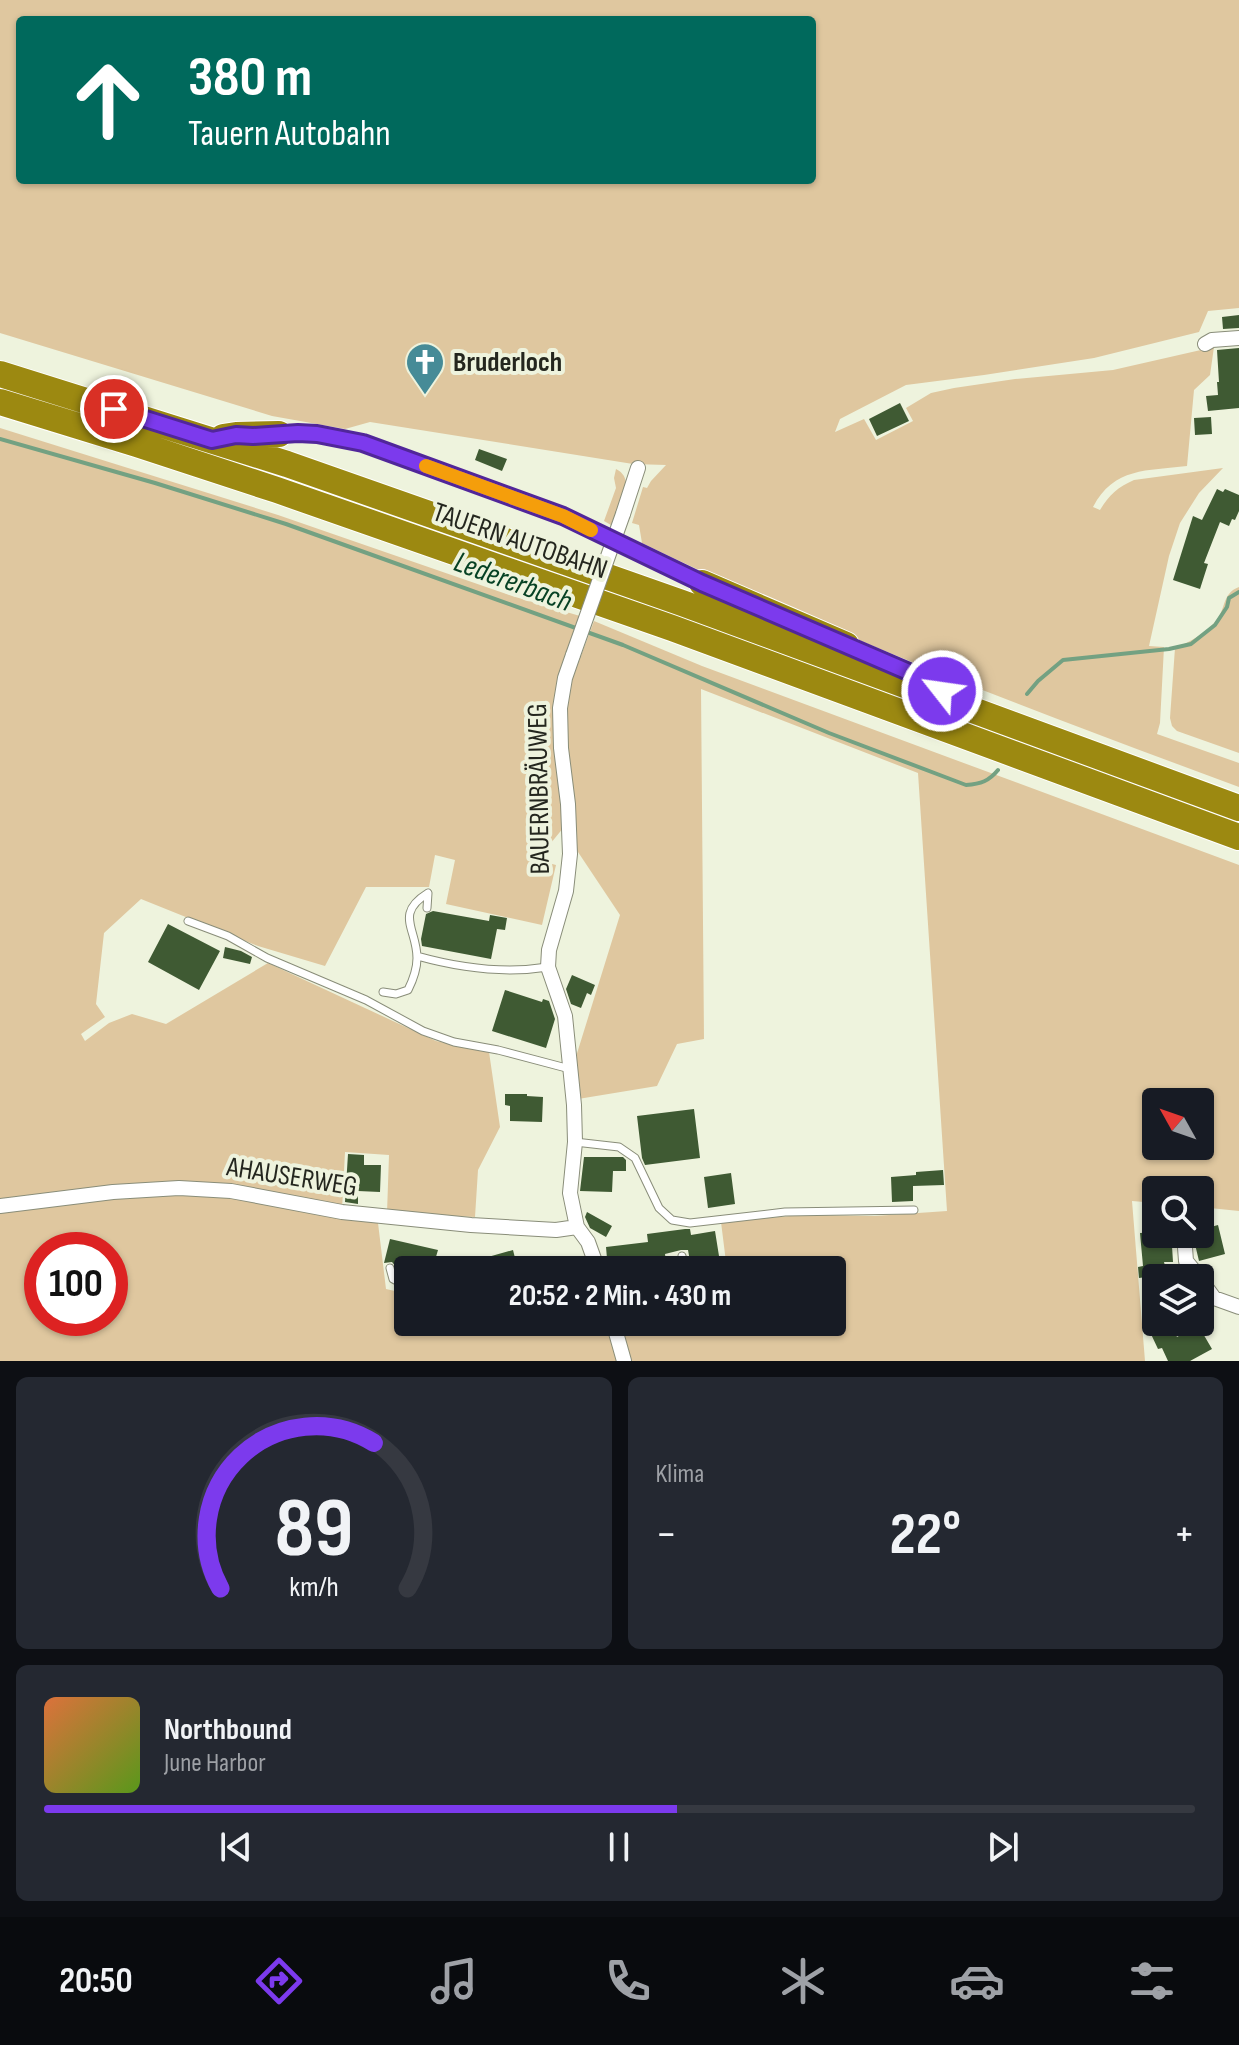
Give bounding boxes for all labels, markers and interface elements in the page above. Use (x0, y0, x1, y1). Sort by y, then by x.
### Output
text: 380 m (188, 45, 312, 112)
icon: ahead (56, 48, 160, 152)
text: Tauern Autobahn (188, 113, 391, 156)
church icon: Bruderloch (404, 341, 446, 396)
place label: Bruderloch (453, 346, 562, 379)
pin (80, 375, 148, 443)
icon: arrive (92, 387, 136, 431)
street label: TAUERN AUTOBAHN (428, 496, 612, 586)
water label: Ledererbach (449, 544, 577, 620)
position arrow (900, 649, 984, 733)
street label: BAUERNBRÄUWEG (521, 703, 557, 875)
north arrow (1142, 1088, 1214, 1160)
map controls (1142, 1088, 1214, 1336)
street label: AHAUSERWEG (223, 1150, 360, 1204)
button: search (1142, 1176, 1214, 1248)
speed limit sign: 100 (24, 1232, 128, 1336)
button: layers (1142, 1264, 1214, 1336)
text: 20:52 · 2 Min. · 430 m (509, 1278, 731, 1314)
text: Klima (656, 1459, 704, 1490)
text: 89 (274, 1480, 353, 1580)
text: 22° (889, 1499, 961, 1571)
text: − (656, 1508, 677, 1561)
text: + (1173, 1508, 1195, 1561)
text: km/h (289, 1570, 338, 1605)
text: Northbound (164, 1712, 292, 1748)
text: June Harbor (164, 1748, 266, 1779)
icon: previous (214, 1825, 258, 1869)
icon: pause (597, 1825, 641, 1869)
icon: next (981, 1825, 1025, 1869)
icon: directions (251, 1953, 307, 2009)
icon: music (426, 1953, 482, 2009)
icon: phone (600, 1953, 656, 2009)
icon: climate (775, 1953, 831, 2009)
icon: car (949, 1953, 1005, 2009)
icon: filters (1124, 1953, 1180, 2009)
text: 20:50 (59, 1960, 133, 2003)

